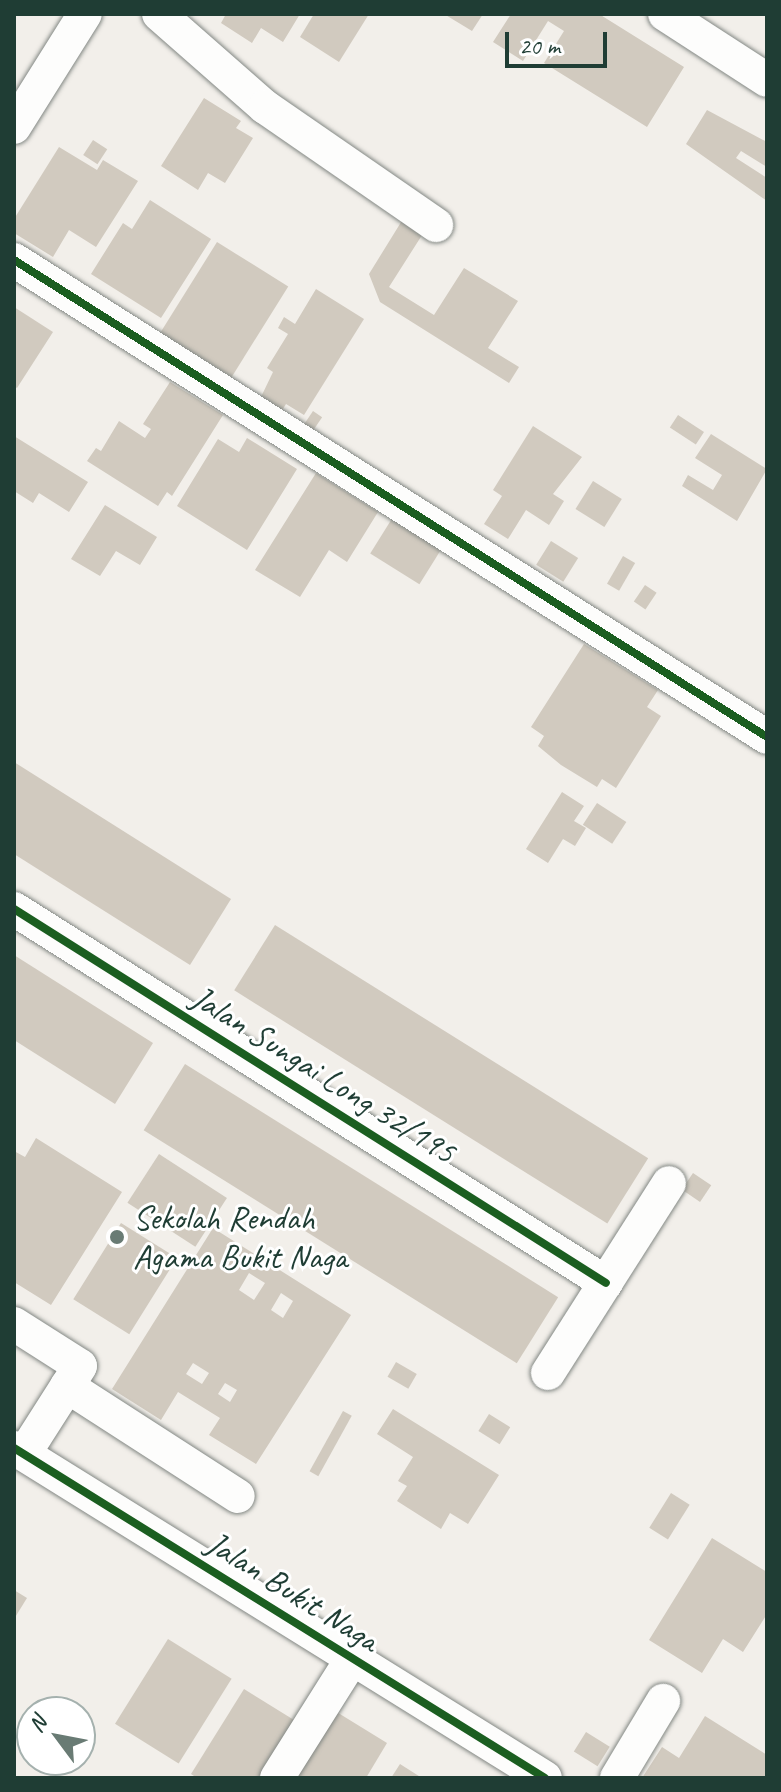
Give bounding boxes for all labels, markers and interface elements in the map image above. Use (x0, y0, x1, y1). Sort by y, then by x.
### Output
scale bar (509, 16, 611, 66)
text: 20 m (519, 31, 560, 61)
street label: Jalan Sungai Long 32/195 (185, 977, 463, 1171)
place label: Sekolah Rendah Agama Bukit Naga (133, 1197, 349, 1276)
marker: Sekolah Rendah Agama Bukit Naga (108, 1228, 126, 1246)
street label: Jalan Bukit Naga (198, 1521, 388, 1661)
north arrow (16, 1696, 96, 1776)
text: N (22, 1711, 53, 1738)

